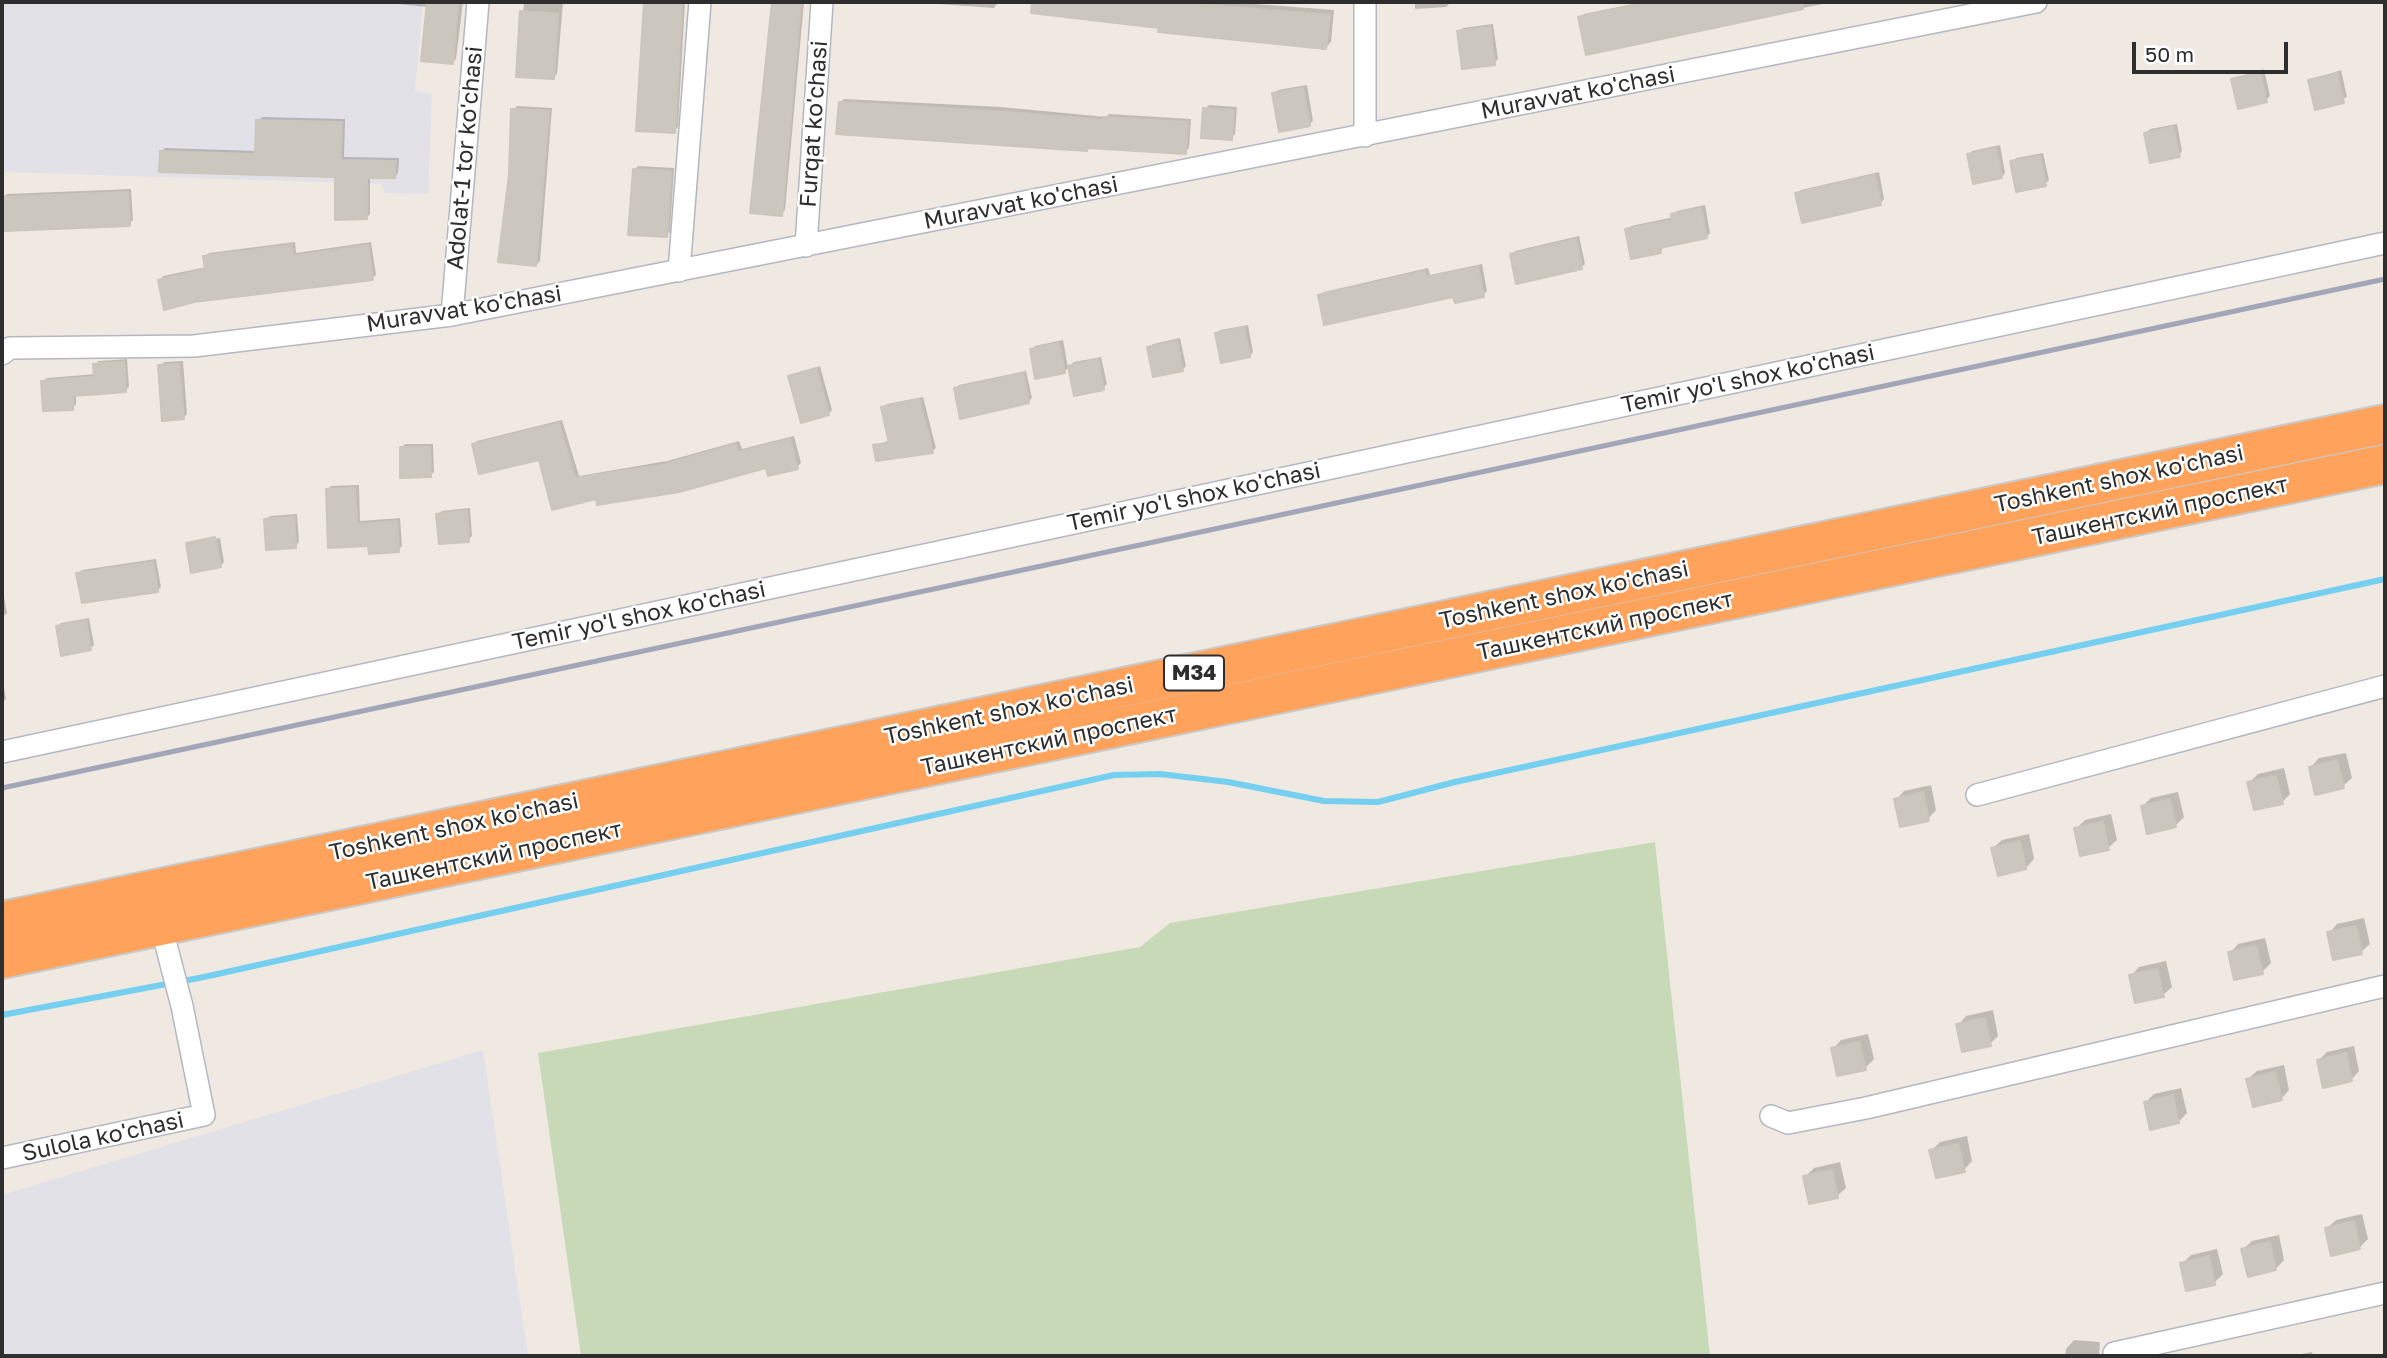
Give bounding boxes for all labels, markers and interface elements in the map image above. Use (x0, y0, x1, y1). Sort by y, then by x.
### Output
scale bar (2135, 28, 2291, 72)
street label: Furqat ko'chasi (794, 40, 834, 208)
text: 50 m (2145, 41, 2194, 67)
street label: Adolat-1 tor ko'chasi (441, 45, 489, 271)
street label: Muravvat ko'chasi (1478, 61, 1678, 125)
street label: Muravvat ko'chasi (921, 171, 1121, 235)
street label: Muravvat ko'chasi (364, 280, 564, 338)
street label: Temir yo'l shox ko'chasi (1619, 339, 1877, 419)
street label: Toshkent shox ko'chasi (1992, 439, 2246, 519)
street label: Temir yo'l shox ko'chasi (1065, 457, 1323, 537)
street label: Ташкентский проспект (2030, 470, 2290, 552)
street label: Toshkent shox ko'chasi (1437, 555, 1691, 635)
street label: Temir yo'l shox ko'chasi (510, 576, 768, 656)
street label: Ташкентский проспект (1475, 585, 1735, 667)
road number: M34 (1164, 656, 1224, 690)
street label: Toshkent shox ko'chasi (882, 671, 1136, 751)
street label: Ташкентский проспект (919, 700, 1179, 782)
street label: Toshkent shox ko'chasi (327, 787, 581, 867)
street label: Ташкентский проспект (364, 815, 624, 897)
street label: Sulola ko'chasi (20, 1106, 186, 1168)

